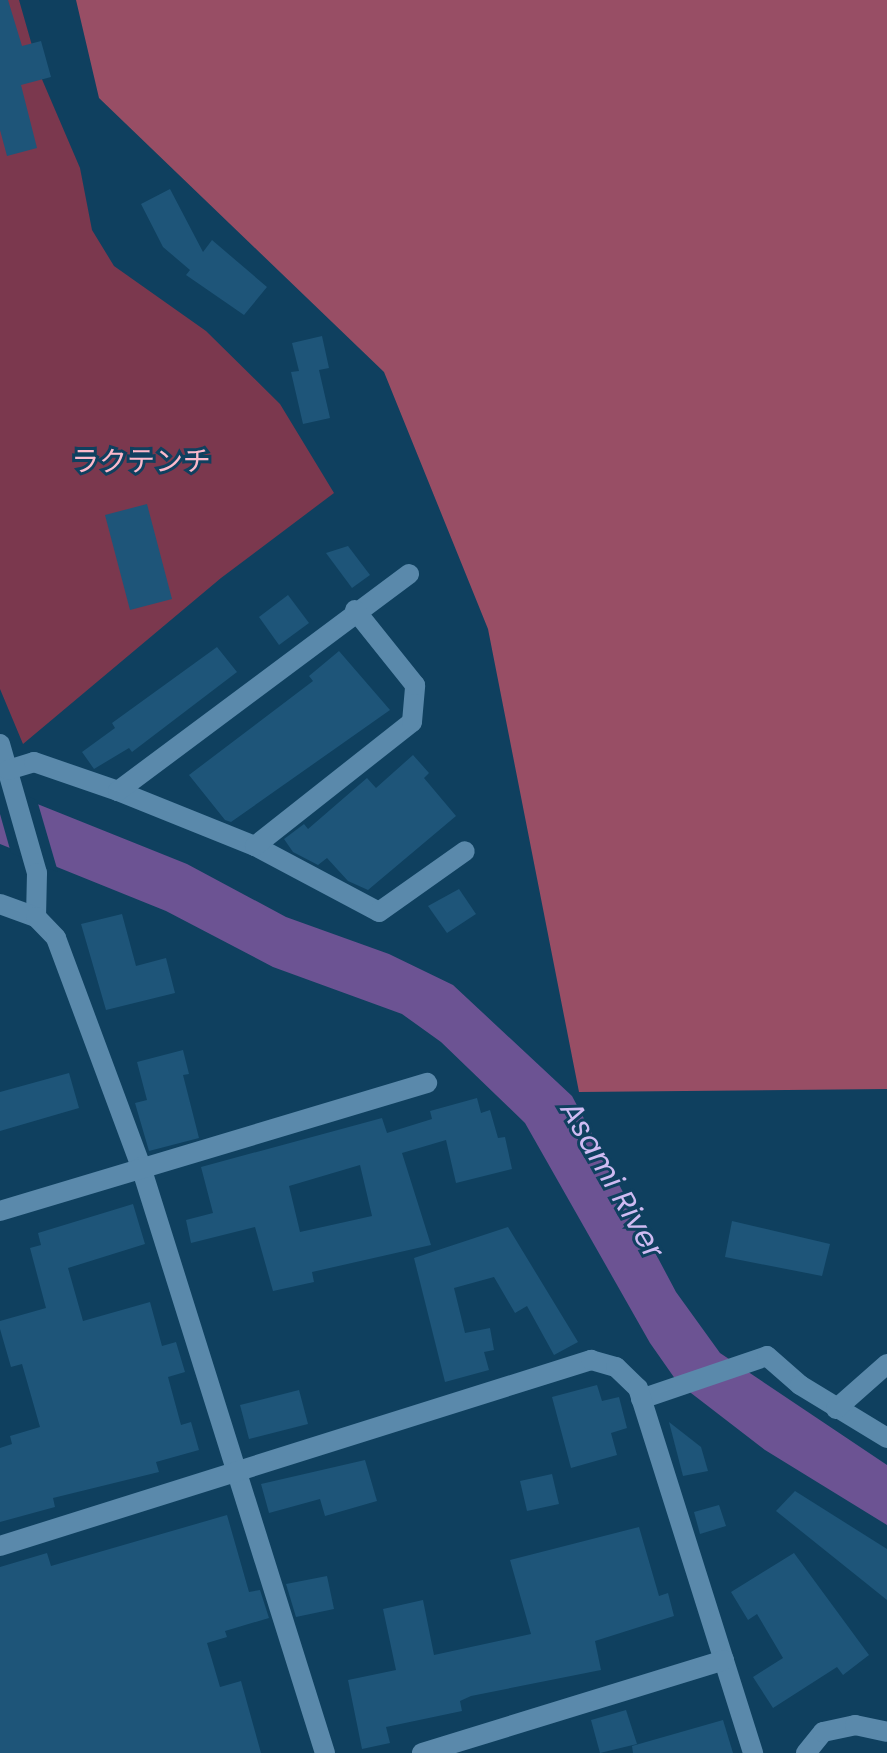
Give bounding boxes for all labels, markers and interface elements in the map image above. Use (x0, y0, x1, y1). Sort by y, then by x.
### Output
park label: ラクテンチ (71, 445, 211, 479)
water label: Asami River (553, 1095, 671, 1265)

